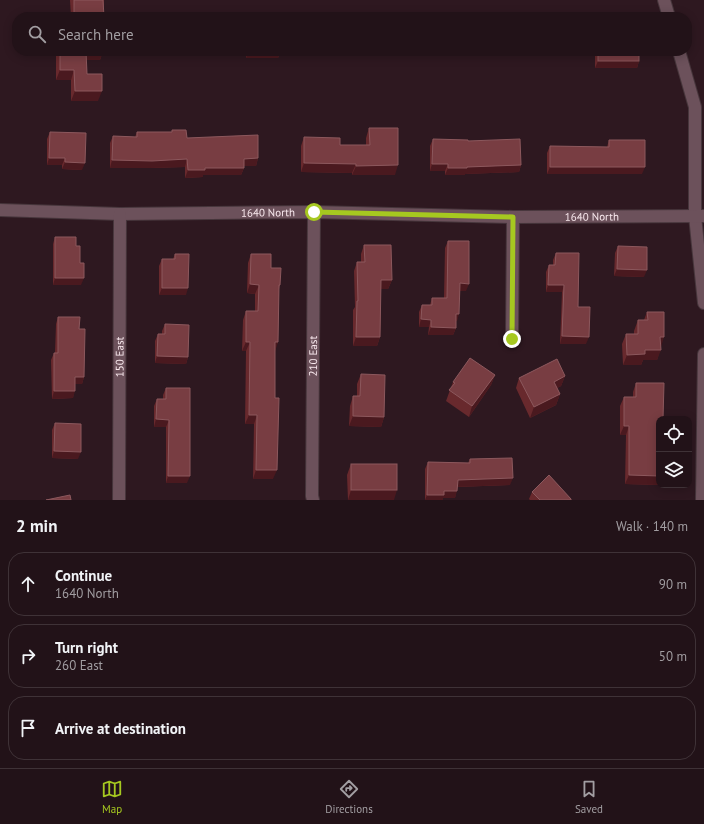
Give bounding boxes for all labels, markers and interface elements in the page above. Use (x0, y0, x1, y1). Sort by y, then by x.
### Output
search box (12, 12, 692, 56)
icon: search (26, 23, 48, 45)
text: Search here (58, 25, 134, 44)
route start (305, 203, 323, 221)
street label: 1640 North (241, 205, 295, 220)
street label: 1640 North (565, 209, 619, 224)
route end (503, 330, 521, 348)
street label: 210 East (306, 335, 320, 377)
street label: 150 East (112, 336, 127, 377)
map controls (656, 416, 692, 488)
button: locate (656, 416, 692, 452)
button: layers (656, 452, 692, 488)
text: 2 min (16, 515, 57, 537)
text: Walk · 140 m (616, 518, 688, 535)
text: Continue (55, 566, 112, 585)
icon: ahead (17, 573, 39, 595)
text: 90 m (659, 576, 687, 593)
text: 1640 North (55, 585, 119, 602)
text: Turn right (55, 638, 118, 657)
icon: right (17, 645, 39, 667)
text: 50 m (659, 648, 687, 665)
text: 260 East (55, 657, 103, 674)
icon: arrive (17, 717, 39, 739)
text: Arrive at destination (55, 719, 186, 738)
tab: Map (101, 778, 123, 816)
tab: Directions (325, 778, 373, 816)
tab: Saved (575, 778, 603, 816)

